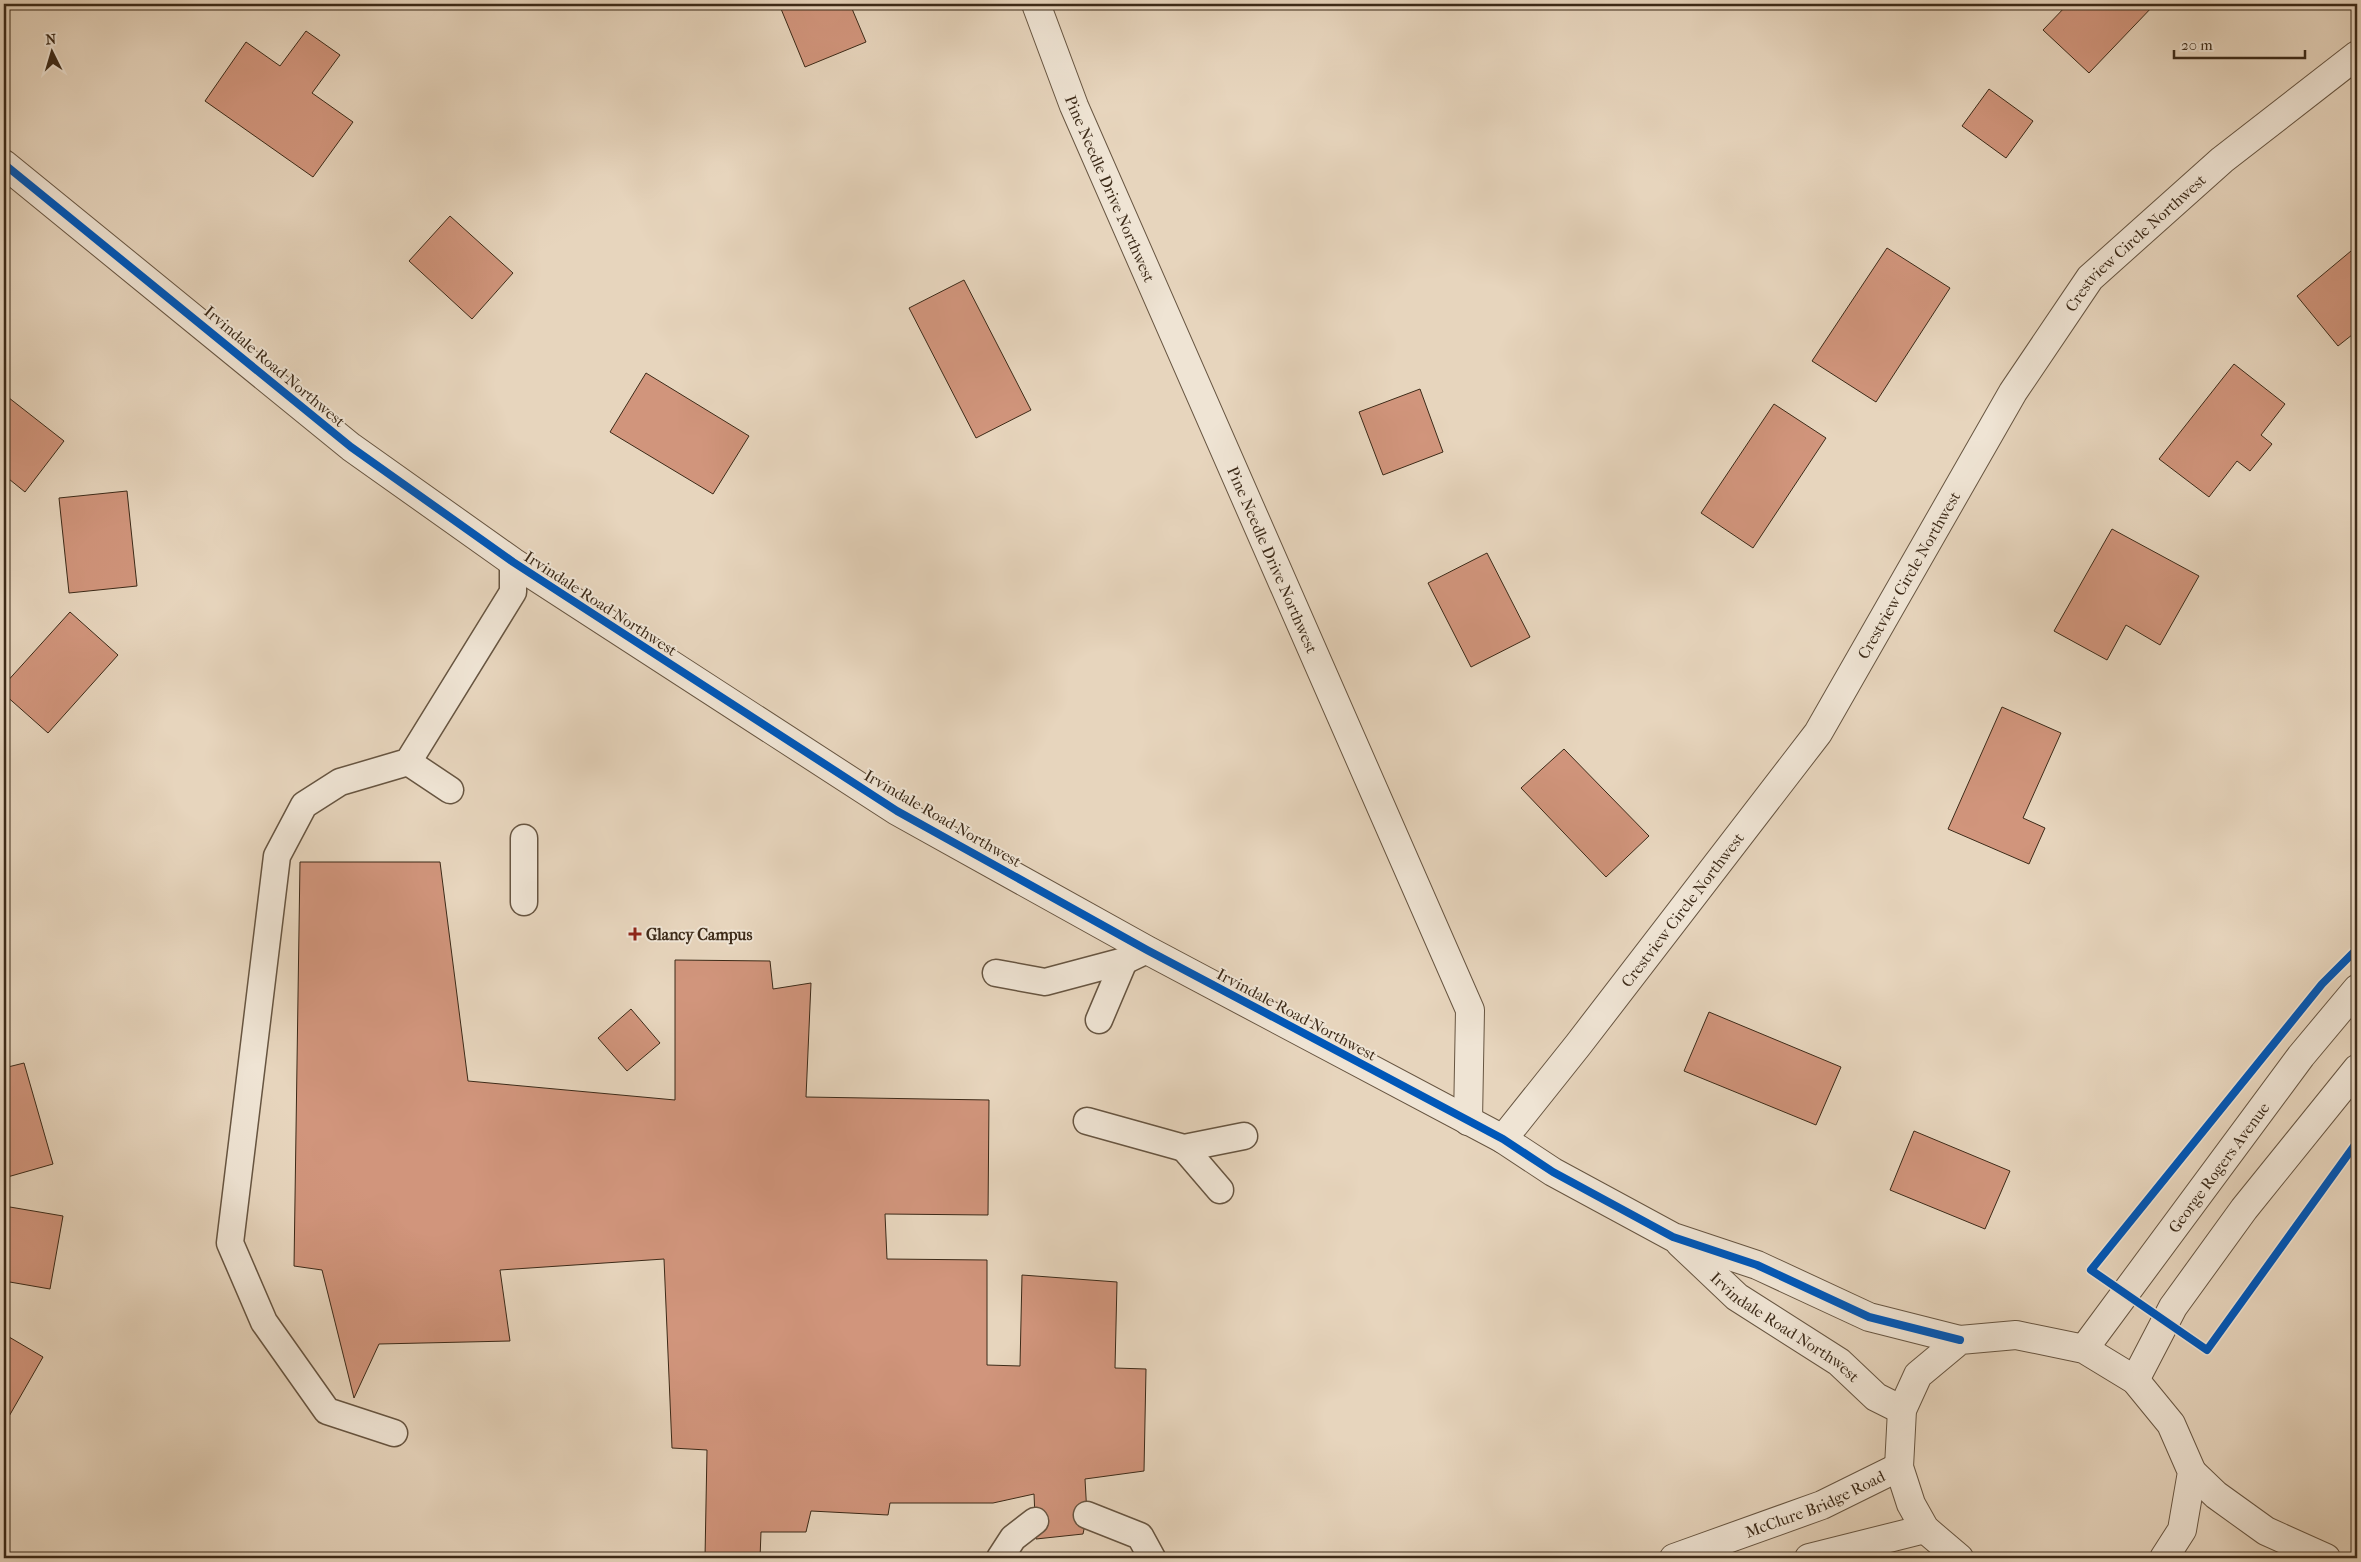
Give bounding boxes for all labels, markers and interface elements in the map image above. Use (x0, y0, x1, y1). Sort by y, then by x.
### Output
north arrow (28, 28, 78, 78)
scale bar (2174, 28, 2305, 60)
text: N (45, 31, 57, 48)
text: 20 m (2181, 36, 2213, 54)
street label: Pine Needle Drive Northwest (1061, 93, 1159, 285)
street label: Crestview Circle Northwest (2061, 170, 2210, 315)
street label: Irvindale Road Northwest (200, 302, 349, 431)
street label: Pine Needle Drive Northwest (1223, 463, 1322, 656)
street label: Crestview Circle Northwest (1853, 488, 1964, 662)
street label: Irvindale Road Northwest (521, 547, 681, 660)
street label: Irvindale Road Northwest (861, 766, 1025, 871)
street label: Crestview Circle Northwest (1617, 829, 1748, 991)
place label: Glancy Campus (646, 925, 752, 945)
marker: Glancy Campus (628, 927, 642, 941)
street label: Irvindale Road Northwest (1214, 964, 1380, 1065)
street label: George Rogers Avenue (2164, 1099, 2274, 1237)
street label: Irvindale Road Northwest (1706, 1268, 1863, 1386)
street label: McClure Bridge Road (1743, 1466, 1888, 1542)

